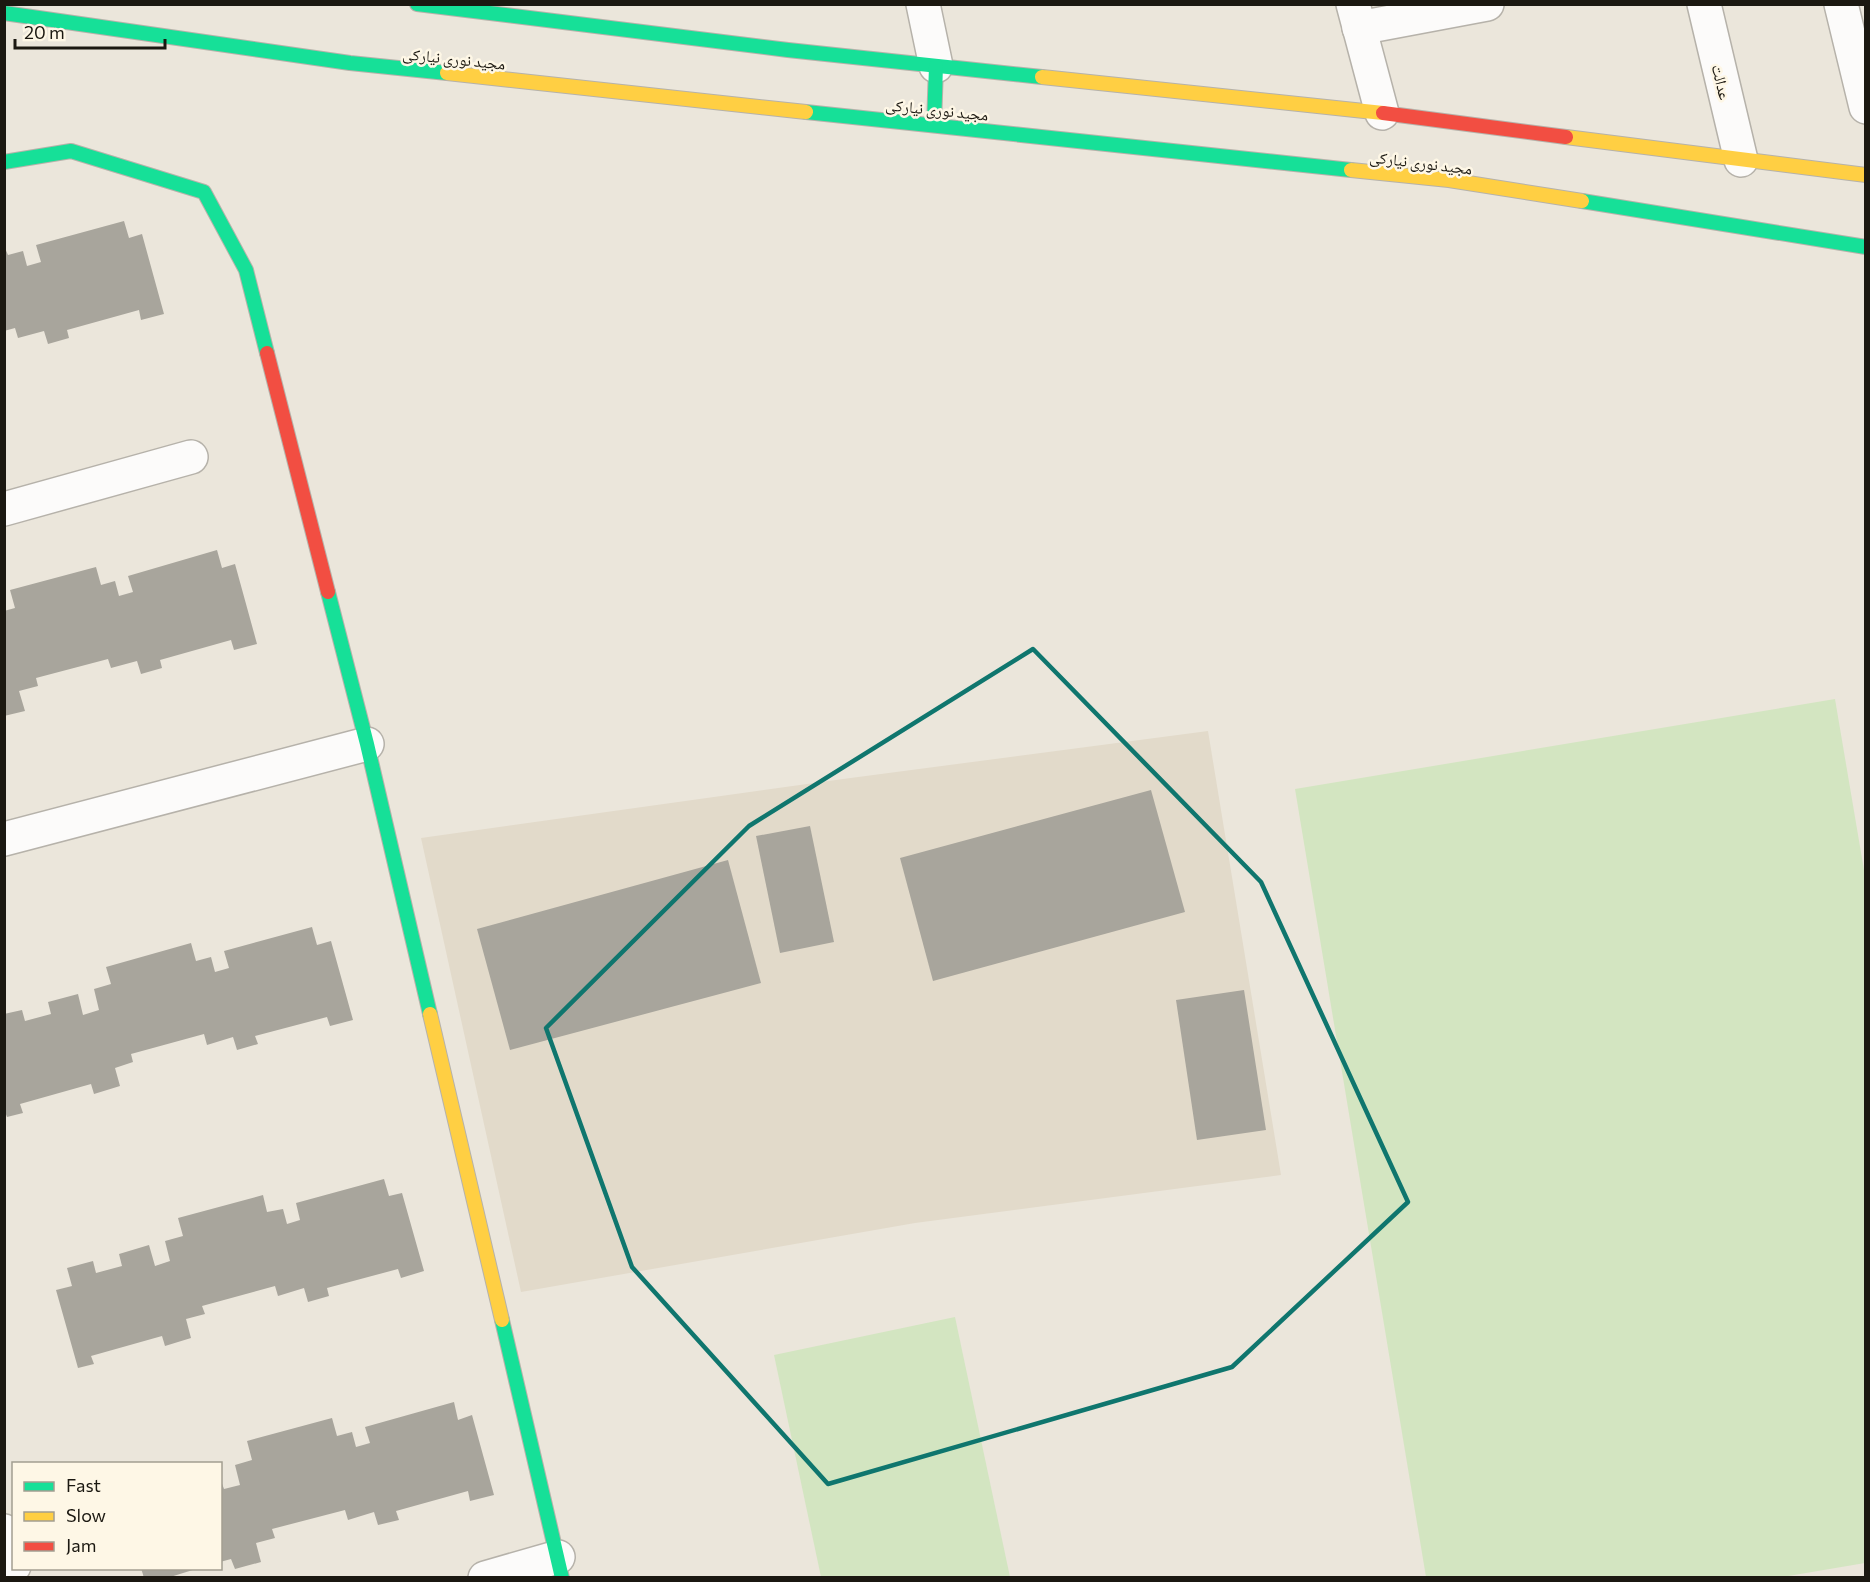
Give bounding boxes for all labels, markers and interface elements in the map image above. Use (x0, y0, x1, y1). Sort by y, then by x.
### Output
scale bar (15, 12, 165, 50)
text: 20 m (24, 21, 65, 43)
street label: مجید نوری نیارکی (401, 43, 506, 75)
street label: عدالت (1709, 62, 1735, 102)
street label: مجید نوری نیارکی (884, 94, 989, 126)
street label: مجید نوری نیارکی (1368, 146, 1473, 180)
legend (12, 1462, 222, 1570)
text: Fast (66, 1474, 101, 1496)
text: Slow (66, 1504, 106, 1526)
text: Jam (66, 1534, 96, 1556)

